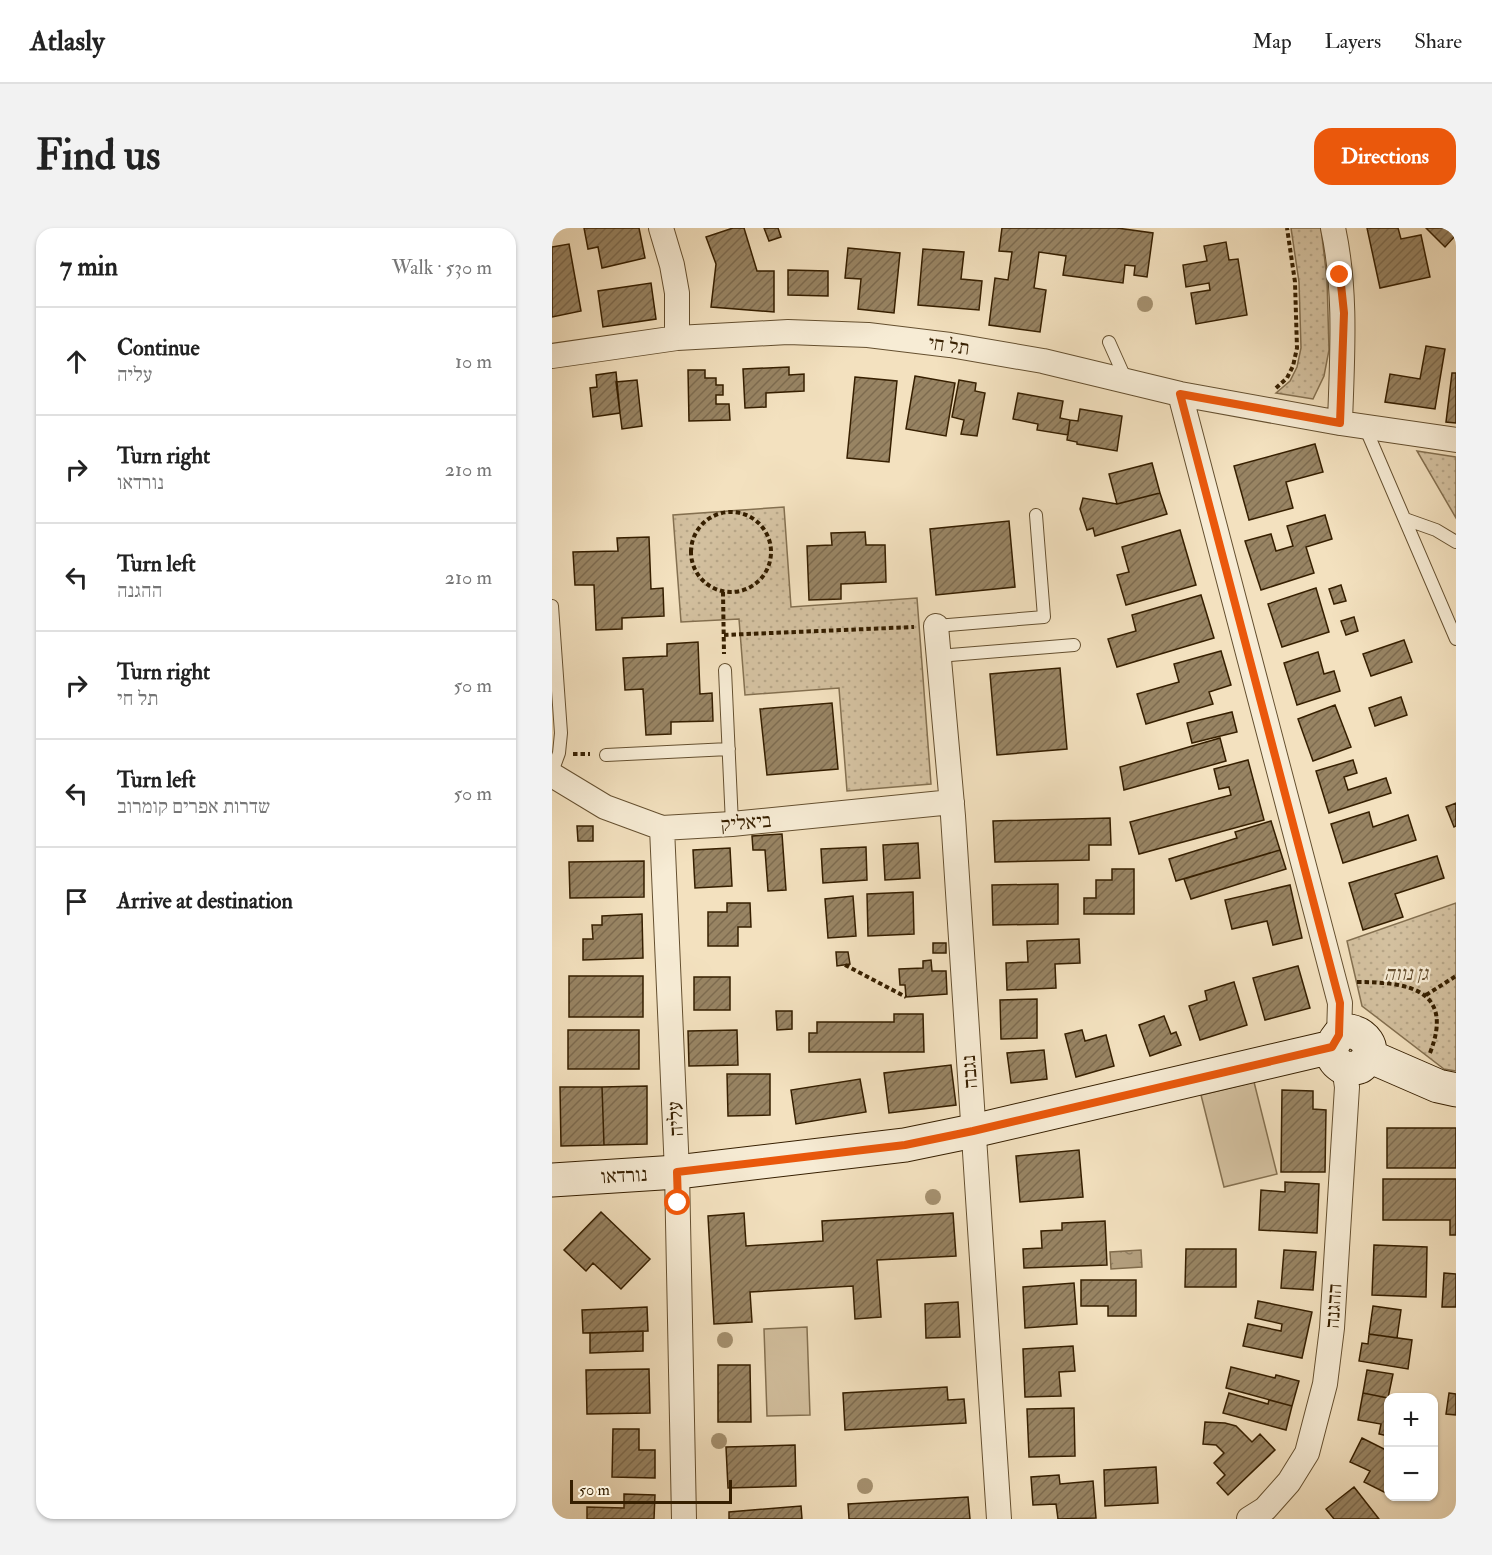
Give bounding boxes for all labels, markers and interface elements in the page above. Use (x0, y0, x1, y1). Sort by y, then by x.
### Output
text: Atlasly (30, 24, 104, 59)
text: Map (1252, 28, 1292, 55)
text: Layers (1325, 28, 1381, 55)
text: Share (1414, 28, 1462, 55)
button: Directions (1314, 128, 1456, 185)
text: Find us (36, 130, 160, 182)
text: 7 min (60, 251, 118, 283)
text: Walk · 530 m (392, 255, 492, 280)
route end (1326, 261, 1352, 287)
street label: תל חי (927, 330, 971, 361)
text: Continue (117, 334, 200, 362)
icon: ahead (60, 345, 93, 378)
text: 10 m (455, 349, 492, 374)
text: עליה (117, 362, 152, 387)
text: Turn right (117, 442, 210, 470)
icon: right (60, 453, 93, 486)
text: 210 m (445, 457, 492, 482)
text: נורדאו (117, 470, 164, 495)
text: Turn left (117, 550, 196, 578)
icon: left (60, 561, 93, 594)
text: 210 m (445, 565, 492, 590)
text: ההגנה (117, 578, 162, 603)
text: Turn right (117, 658, 210, 686)
icon: right (60, 669, 93, 702)
text: 50 m (453, 673, 492, 698)
text: תל חי (117, 686, 159, 711)
text: Turn left (117, 766, 196, 794)
icon: left (60, 777, 93, 810)
text: 50 m (453, 781, 492, 806)
text: שדרות אפרים קומרוב (117, 794, 270, 819)
street label: ביאליק (720, 808, 772, 837)
icon: arrive (60, 885, 93, 918)
text: Arrive at destination (117, 887, 293, 915)
park label: גן נווה (1384, 961, 1429, 986)
street label: נגבה (956, 1054, 983, 1090)
street label: עליה (662, 1101, 689, 1137)
street label: נורדאו (600, 1162, 648, 1189)
route start (664, 1189, 690, 1215)
street label: ההגנה (1319, 1283, 1348, 1329)
map controls (1384, 1393, 1438, 1501)
button: + (1384, 1393, 1438, 1447)
button: − (1384, 1447, 1438, 1501)
scale bar (570, 1477, 732, 1504)
text: 50 m (579, 1480, 610, 1500)

